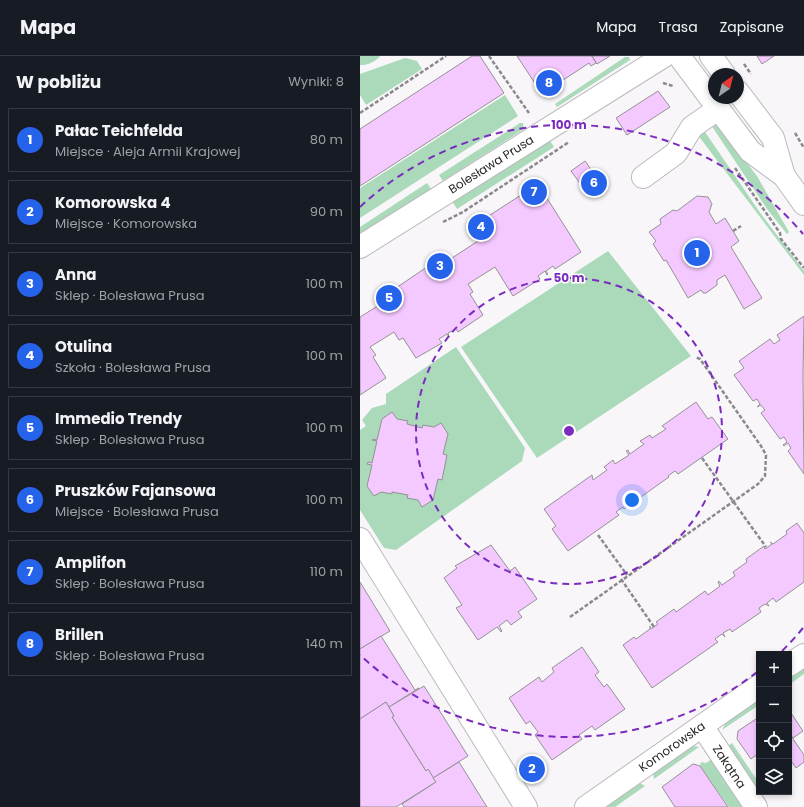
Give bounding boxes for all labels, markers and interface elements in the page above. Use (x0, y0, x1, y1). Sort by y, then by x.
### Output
text: Mapa (20, 14, 76, 41)
text: Mapa (596, 17, 637, 37)
text: Trasa (659, 17, 698, 37)
text: Zapisane (720, 17, 784, 37)
pin: 8 (536, 68, 562, 98)
north arrow (708, 68, 744, 104)
text: W pobliżu (16, 70, 101, 94)
text: Wyniki: 8 (288, 72, 344, 91)
text: 100 m (551, 116, 587, 133)
text: Pałac Teichfelda (55, 120, 183, 141)
text: 1 (28, 130, 32, 149)
text: 80 m (310, 130, 343, 149)
street label: Bolesława Prusa (445, 131, 537, 197)
text: Miejsce · Aleja Armii Krajowej (55, 142, 240, 161)
pin: 6 (581, 168, 607, 198)
pin: 7 (521, 177, 547, 207)
text: Komorowska 4 (55, 192, 171, 213)
text: 2 (26, 202, 34, 221)
text: 90 m (310, 202, 343, 221)
pin: 4 (468, 212, 494, 242)
text: Miejsce · Komorowska (55, 214, 197, 233)
pin: 1 (684, 238, 710, 268)
pin: 3 (427, 251, 453, 281)
text: Anna (55, 264, 96, 285)
text: 50 m (554, 269, 585, 286)
text: 3 (26, 274, 34, 293)
text: 100 m (306, 274, 343, 293)
pin: 5 (376, 283, 402, 313)
text: Sklep · Bolesława Prusa (55, 286, 205, 305)
text: Otulina (55, 336, 112, 357)
text: 4 (26, 346, 34, 365)
text: 100 m (306, 346, 343, 365)
text: Szkoła · Bolesława Prusa (55, 358, 211, 377)
text: Immedio Trendy (55, 408, 182, 429)
text: 5 (26, 418, 34, 437)
text: 100 m (306, 418, 343, 437)
centre of rings (562, 424, 576, 438)
text: Sklep · Bolesława Prusa (55, 430, 205, 449)
text: Pruszków Fajansowa (55, 480, 216, 501)
text: 6 (26, 490, 34, 509)
text: 100 m (306, 490, 343, 509)
your location (622, 490, 642, 510)
text: Miejsce · Bolesława Prusa (55, 502, 219, 521)
text: Amplifon (55, 552, 126, 573)
text: 7 (27, 562, 33, 581)
text: 110 m (310, 562, 343, 581)
text: Sklep · Bolesława Prusa (55, 574, 205, 593)
text: Brillen (55, 624, 104, 645)
text: 8 (26, 634, 34, 653)
text: 140 m (306, 634, 343, 653)
text: Sklep · Bolesława Prusa (55, 646, 205, 665)
map controls (756, 651, 792, 795)
button: + (756, 651, 792, 687)
button: − (756, 687, 792, 723)
street label: Komorowska (635, 717, 708, 776)
button: locate (756, 723, 792, 759)
street label: Zakątna (709, 741, 750, 792)
pin: 2 (519, 754, 545, 784)
button: layers (756, 759, 792, 795)

